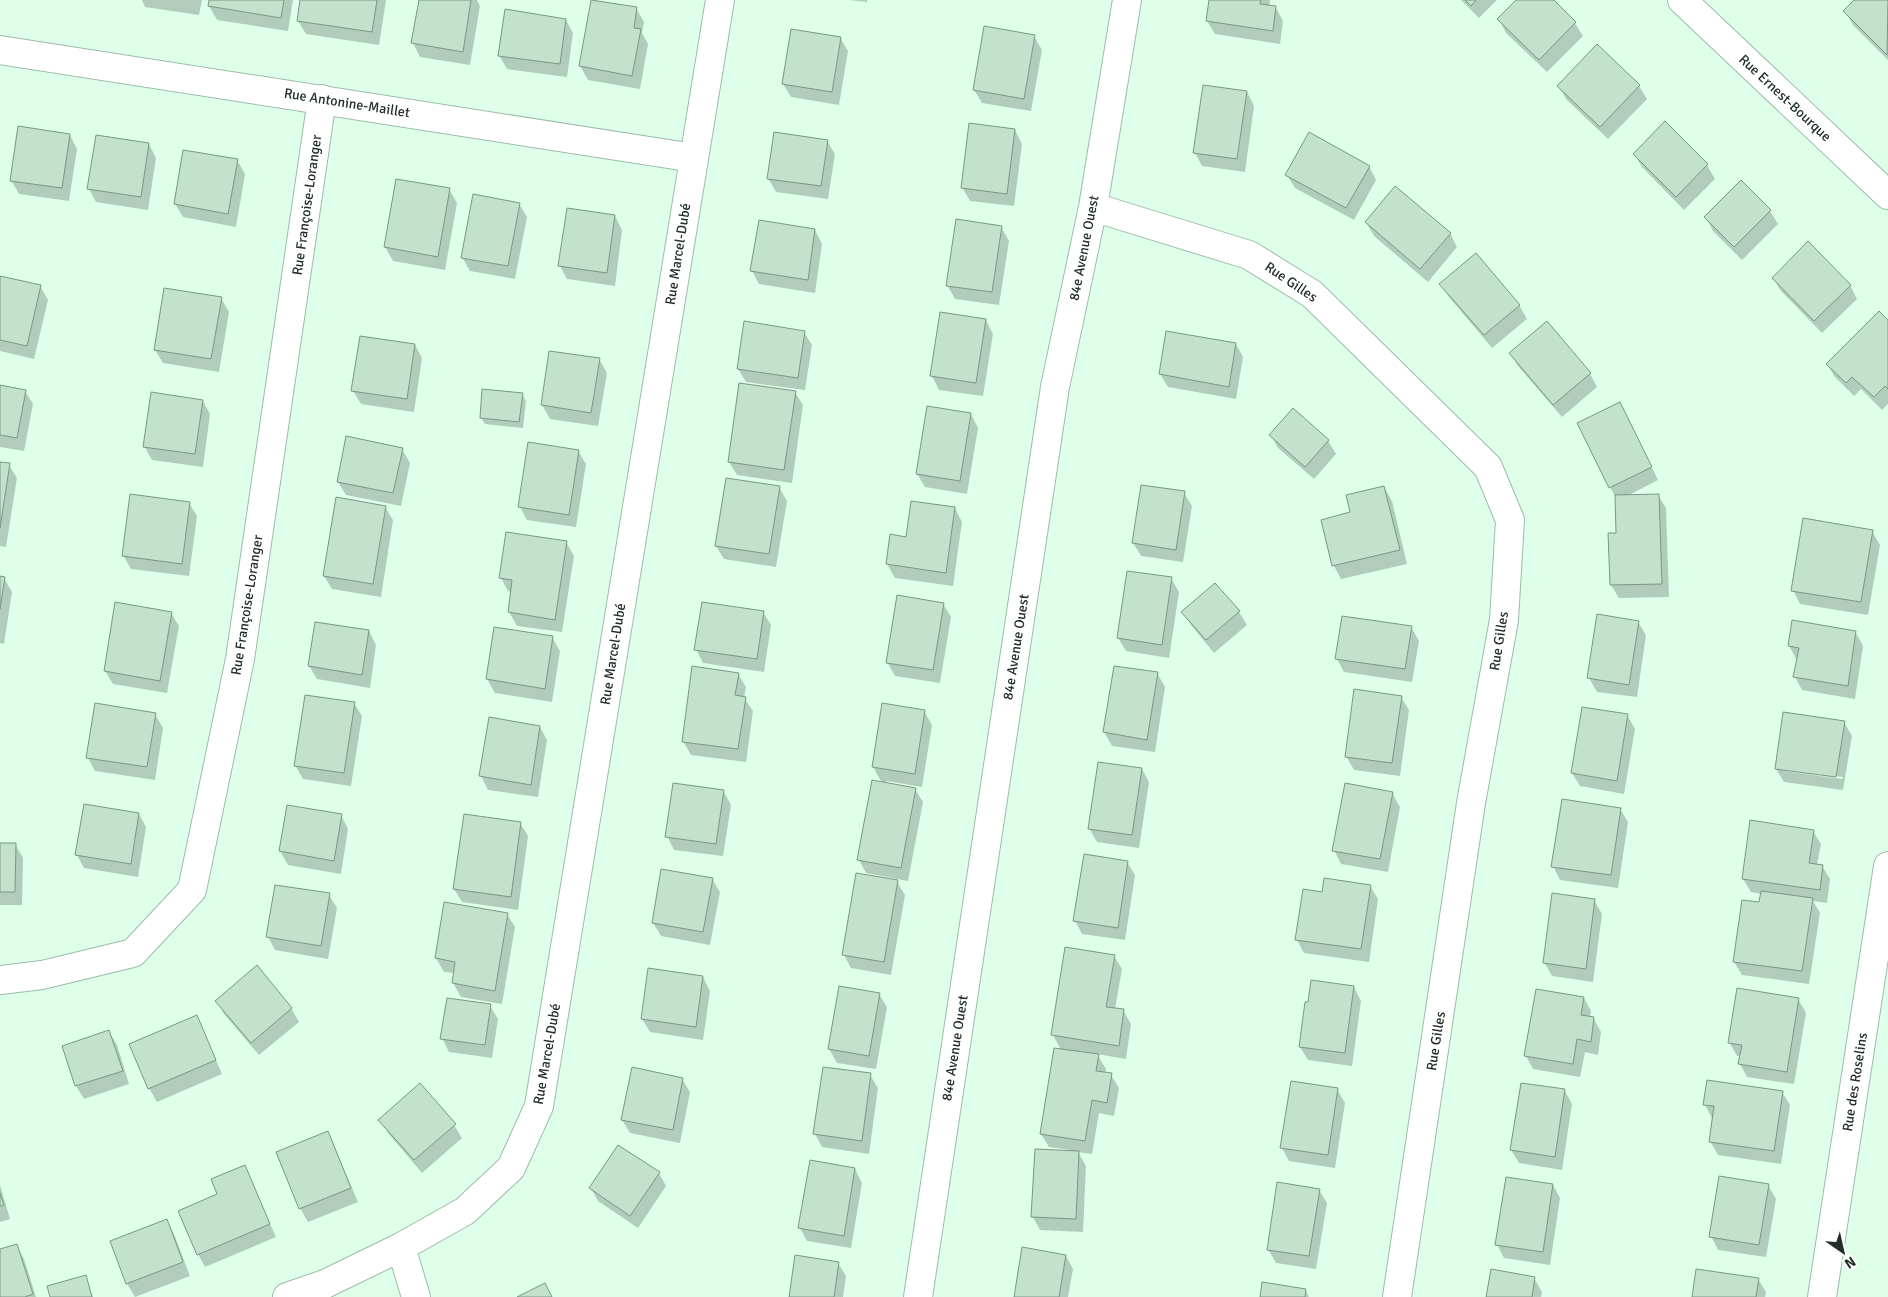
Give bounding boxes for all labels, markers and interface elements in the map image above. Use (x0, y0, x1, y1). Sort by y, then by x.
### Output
street label: Rue Ernest-Bourque (1735, 51, 1835, 145)
street label: Rue Antonine-Maillet (283, 85, 411, 121)
street label: Rue Françoise-Loranger (289, 133, 325, 276)
street label: 84e Avenue Ouest (1065, 194, 1103, 302)
street label: Rue Marcel-Dubé (662, 202, 694, 306)
street label: Rue Gilles (1262, 258, 1320, 306)
street label: Rue Françoise-Loranger (228, 533, 267, 676)
street label: 84e Avenue Ouest (999, 593, 1033, 701)
street label: Rue Marcel-Dubé (597, 602, 629, 706)
street label: Rue Gilles (1486, 610, 1512, 672)
street label: 84e Avenue Ouest (938, 994, 972, 1102)
street label: Rue Marcel-Dubé (530, 1002, 564, 1106)
street label: Rue Gilles (1423, 1010, 1449, 1072)
street label: Rue des Roselins (1839, 1031, 1871, 1133)
north arrow (1818, 1227, 1868, 1277)
text: N (1841, 1253, 1859, 1272)

